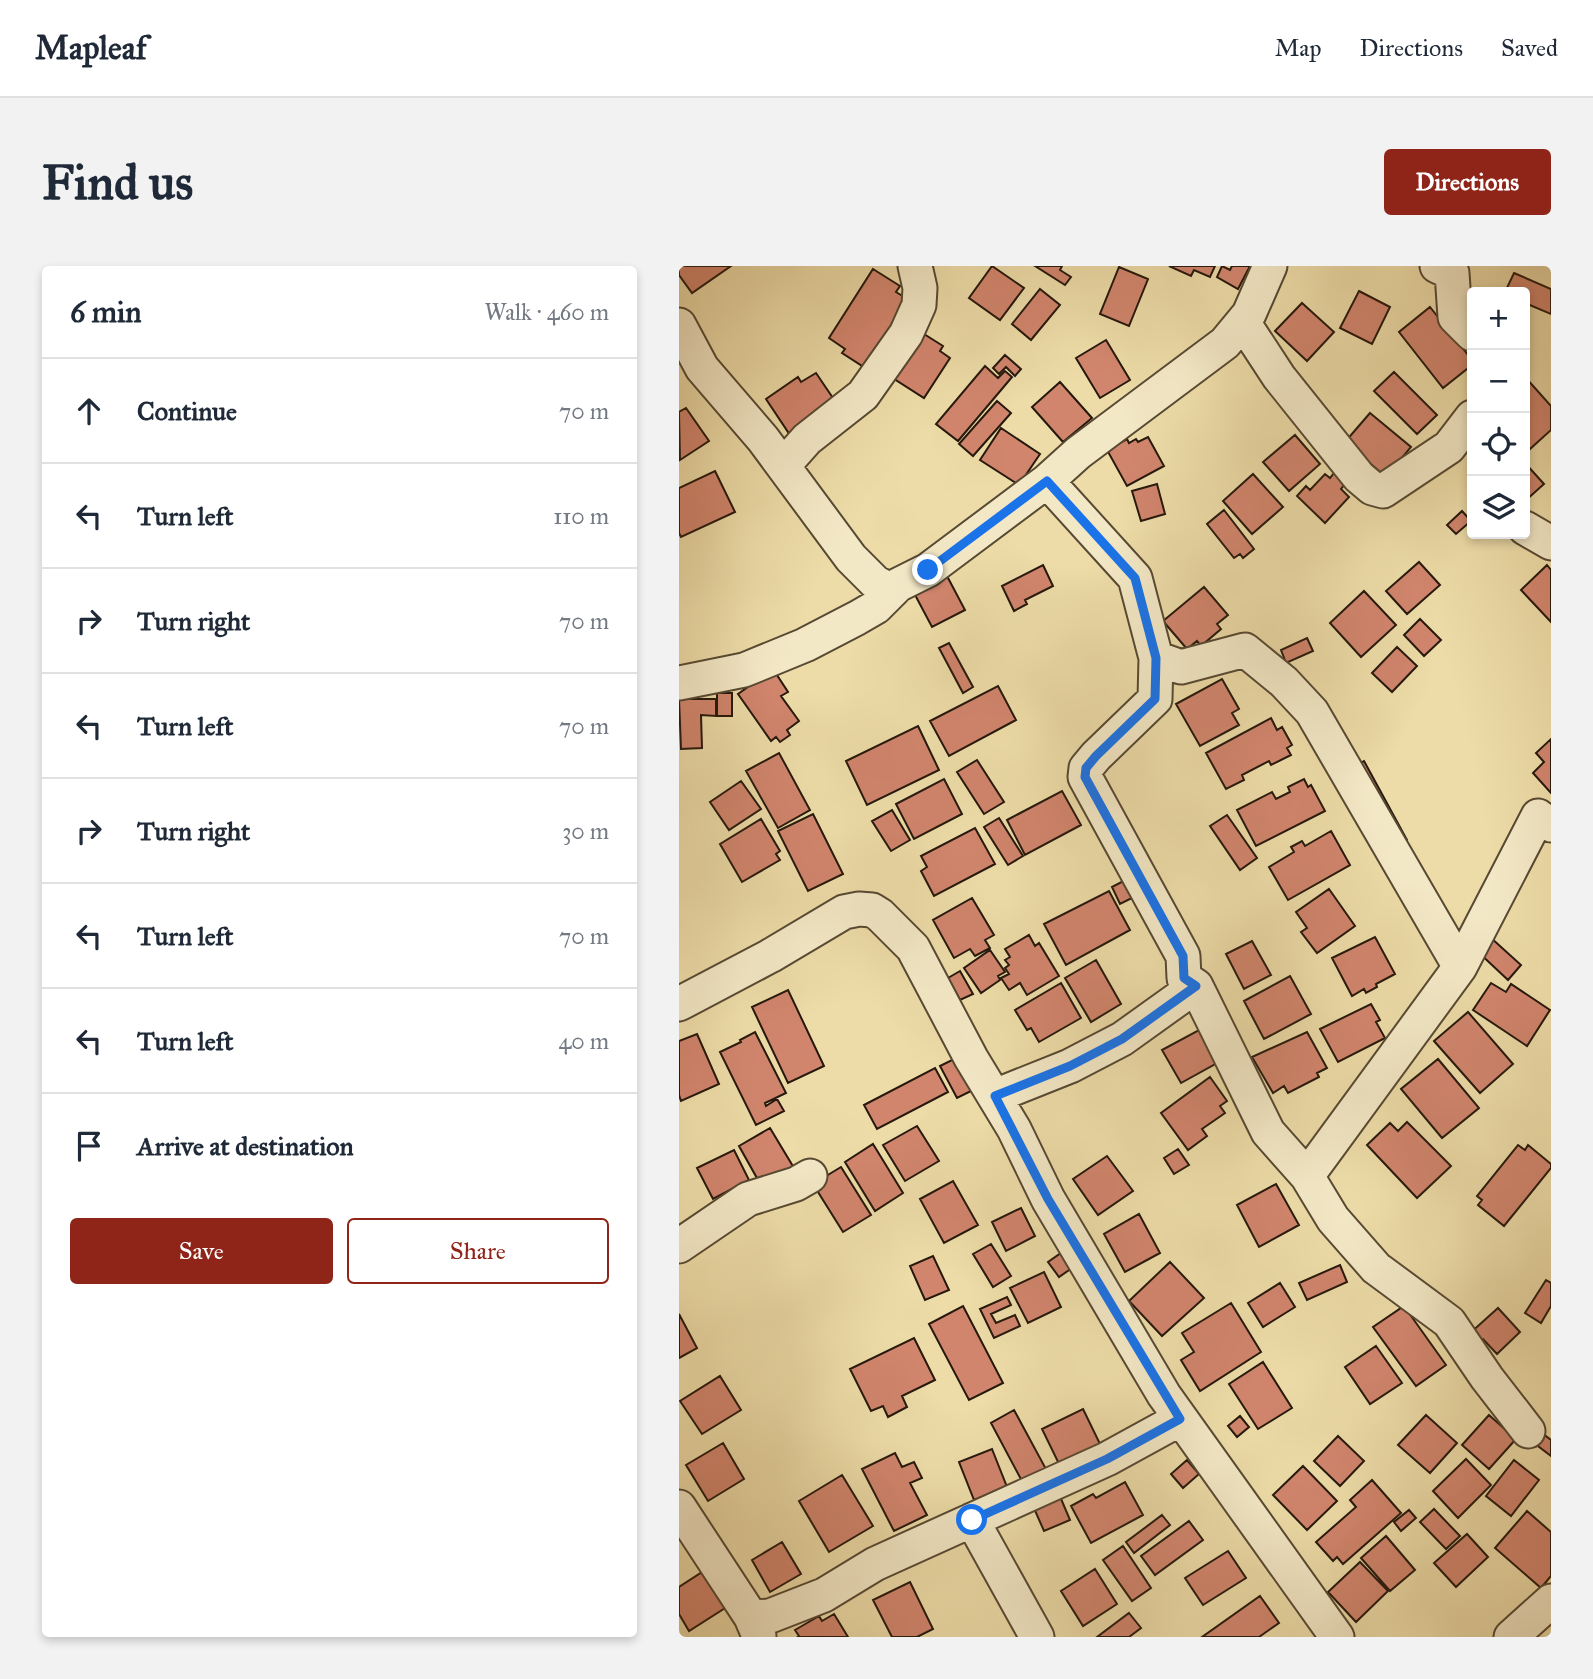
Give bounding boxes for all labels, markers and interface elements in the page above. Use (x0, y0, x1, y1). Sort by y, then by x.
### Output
text: Mapleaf (35, 28, 147, 68)
text: Map (1275, 33, 1322, 63)
text: Directions (1360, 33, 1463, 63)
text: Saved (1501, 33, 1558, 63)
button: Directions (1384, 149, 1551, 215)
text: Find us (42, 153, 193, 212)
map controls (1467, 287, 1530, 539)
button: + (1467, 287, 1530, 350)
text: 6 min (70, 294, 142, 330)
text: Walk · 460 m (484, 298, 609, 326)
button: − (1467, 350, 1530, 413)
icon: ahead (70, 392, 108, 430)
text: Continue (137, 395, 237, 427)
text: 70 m (559, 397, 609, 425)
button: locate (1467, 413, 1530, 476)
button: layers (1467, 476, 1530, 539)
icon: left (70, 497, 108, 535)
text: Turn left (137, 500, 233, 532)
text: 110 m (553, 502, 609, 530)
route end (912, 554, 943, 585)
icon: right (70, 602, 108, 640)
text: Turn right (137, 605, 250, 637)
text: 70 m (559, 607, 609, 635)
icon: left (70, 707, 108, 745)
text: Turn left (137, 710, 233, 742)
text: 70 m (559, 712, 609, 740)
icon: right (70, 812, 108, 850)
text: Turn right (137, 815, 250, 847)
text: 30 m (562, 817, 609, 845)
icon: left (70, 917, 108, 955)
text: Turn left (137, 920, 233, 952)
text: 70 m (559, 922, 609, 950)
icon: left (70, 1022, 108, 1060)
text: Turn left (137, 1025, 233, 1057)
text: 40 m (559, 1027, 609, 1055)
icon: arrive (70, 1127, 108, 1165)
text: Arrive at destination (137, 1130, 354, 1162)
button: Save (70, 1218, 333, 1284)
button: Share (347, 1218, 609, 1284)
route start (956, 1504, 987, 1535)

